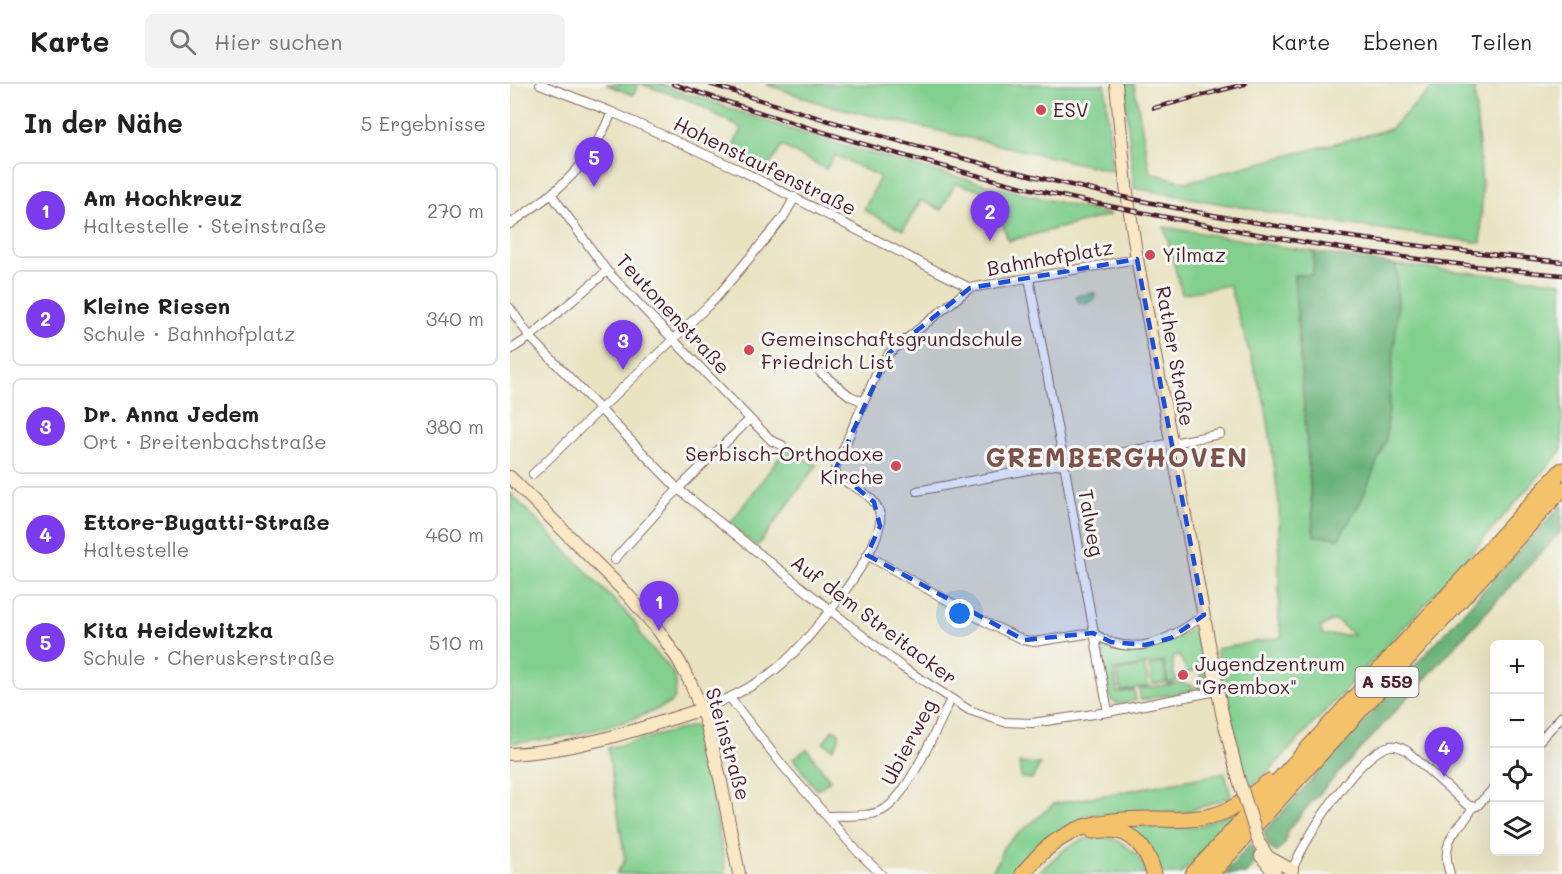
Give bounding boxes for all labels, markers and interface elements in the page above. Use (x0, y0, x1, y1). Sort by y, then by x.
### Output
search box (145, 14, 565, 68)
text: Karte (30, 23, 109, 59)
icon: search (166, 25, 199, 58)
text: Hier suchen (214, 27, 342, 56)
text: Karte (1272, 28, 1330, 55)
text: Ebenen (1363, 28, 1438, 55)
text: Teilen (1471, 28, 1532, 55)
place label: ESV (1053, 96, 1089, 122)
marker: ESV (1034, 103, 1048, 117)
text: In der Nähe (24, 106, 183, 140)
text: 5 Ergebnisse (361, 110, 486, 136)
street label: Hohenstaufenstraße (670, 110, 861, 221)
pin: 5 (574, 138, 614, 187)
text: Am Hochkreuz (83, 183, 242, 212)
pin: 2 (970, 192, 1010, 241)
text: 1 (41, 197, 50, 223)
text: 270 m (427, 197, 484, 223)
text: Haltestelle · Steinstraße (83, 212, 326, 238)
street label: Bahnhofplatz (985, 233, 1115, 281)
place label: Yilmaz (1162, 241, 1226, 267)
street label: Teutonenstraße (611, 247, 736, 379)
marker: Yilmaz (1143, 248, 1157, 262)
street label: Rather Straße (1151, 284, 1201, 428)
text: Kleine Riesen (83, 291, 230, 320)
text: 2 (40, 305, 51, 331)
text: 340 m (426, 305, 484, 331)
text: Schule · Bahnhofplatz (83, 320, 295, 346)
pin: 3 (604, 320, 642, 370)
place label: Gemeinschaftsgrundschule Friedrich List (761, 325, 1023, 374)
marker: Gemeinschaftsgrundschule Friedrich List (742, 343, 756, 357)
text: Dr. Anna Jedem (83, 399, 259, 428)
text: 3 (40, 413, 52, 439)
text: 380 m (426, 413, 484, 439)
text: Ort · Breitenbachstraße (83, 428, 327, 454)
place label: Serbisch-Orthodoxe Kirche (685, 440, 884, 489)
district label: GREMBERGHOVEN (986, 440, 1249, 474)
marker: Serbisch-Orthodoxe Kirche (889, 459, 903, 473)
street label: Talweg (1073, 487, 1111, 559)
text: Ettore-Bugatti-Straße (83, 507, 330, 536)
text: 4 (39, 521, 52, 547)
text: 460 m (426, 521, 484, 547)
text: Haltestelle (83, 536, 189, 562)
street label: Auf dem Streitacker (787, 548, 963, 690)
pin: 1 (640, 582, 678, 631)
your location (945, 599, 974, 628)
text: Kita Heidewitzka (83, 615, 273, 644)
text: 5 (40, 629, 51, 655)
text: 510 m (429, 629, 484, 655)
map controls (1490, 640, 1544, 856)
button: + (1490, 640, 1544, 694)
text: Schule · Cheruskerstraße (83, 644, 335, 670)
place label: Jugendzentrum "Grembox" (1195, 650, 1345, 699)
road number: A 559 (1356, 667, 1418, 697)
marker: Jugendzentrum "Grembox" (1176, 668, 1190, 682)
street label: Steinstraße (701, 685, 757, 803)
street label: Ubierweg (875, 694, 942, 789)
button: − (1490, 694, 1544, 748)
pin: 4 (1424, 728, 1464, 777)
button: locate (1490, 748, 1544, 802)
button: layers (1490, 802, 1544, 856)

